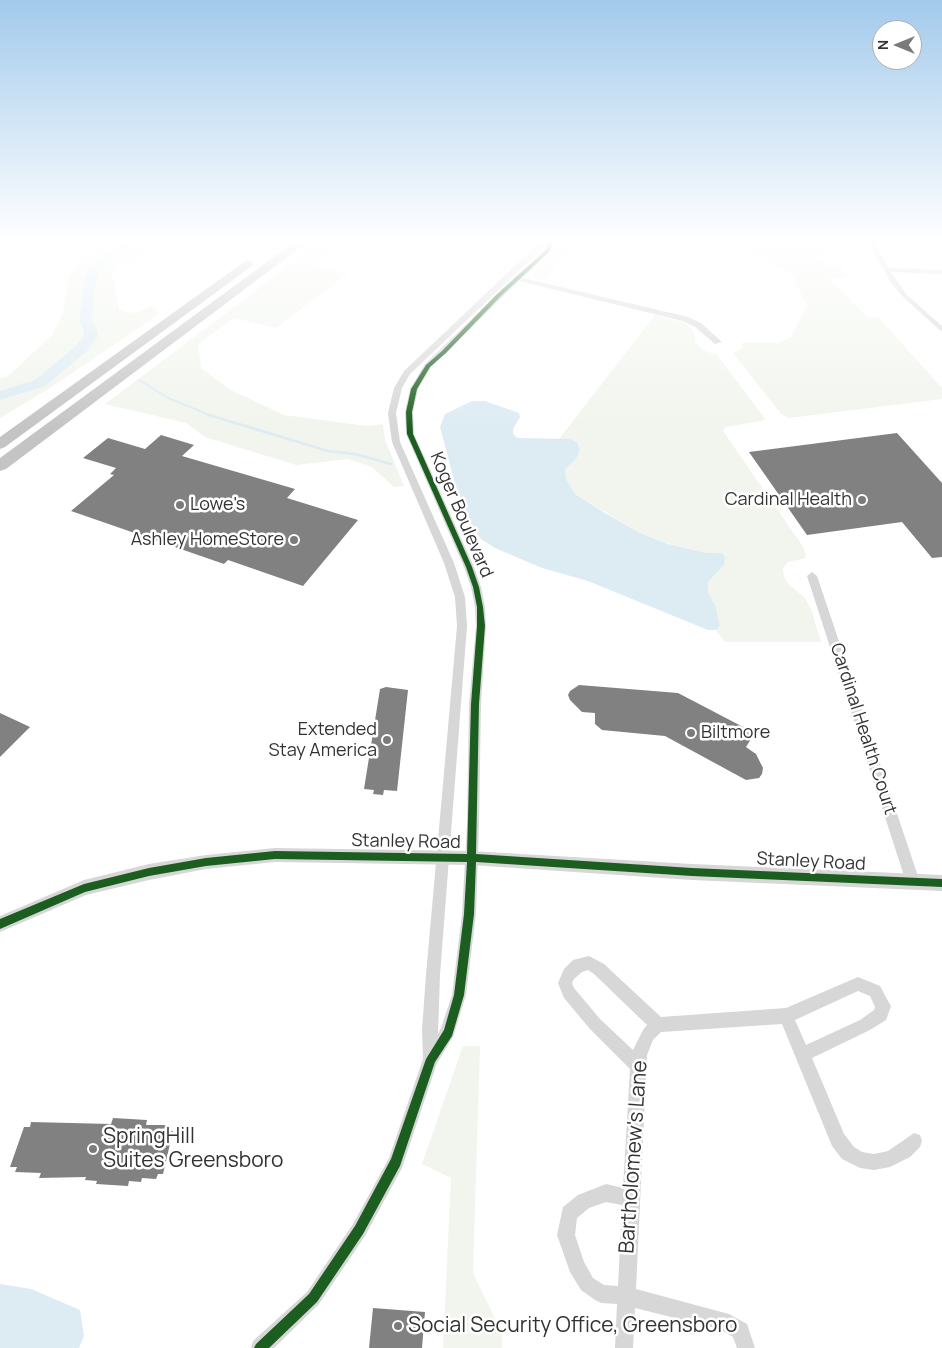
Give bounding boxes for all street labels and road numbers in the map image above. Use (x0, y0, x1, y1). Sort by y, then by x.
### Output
street label: Koger Boulevard (425, 449, 497, 581)
street label: Cardinal Health Court (825, 641, 901, 817)
street label: Stanley Road (351, 830, 461, 854)
street label: Stanley Road (756, 848, 866, 876)
street label: Bartholomew's Lane (615, 1060, 653, 1254)

